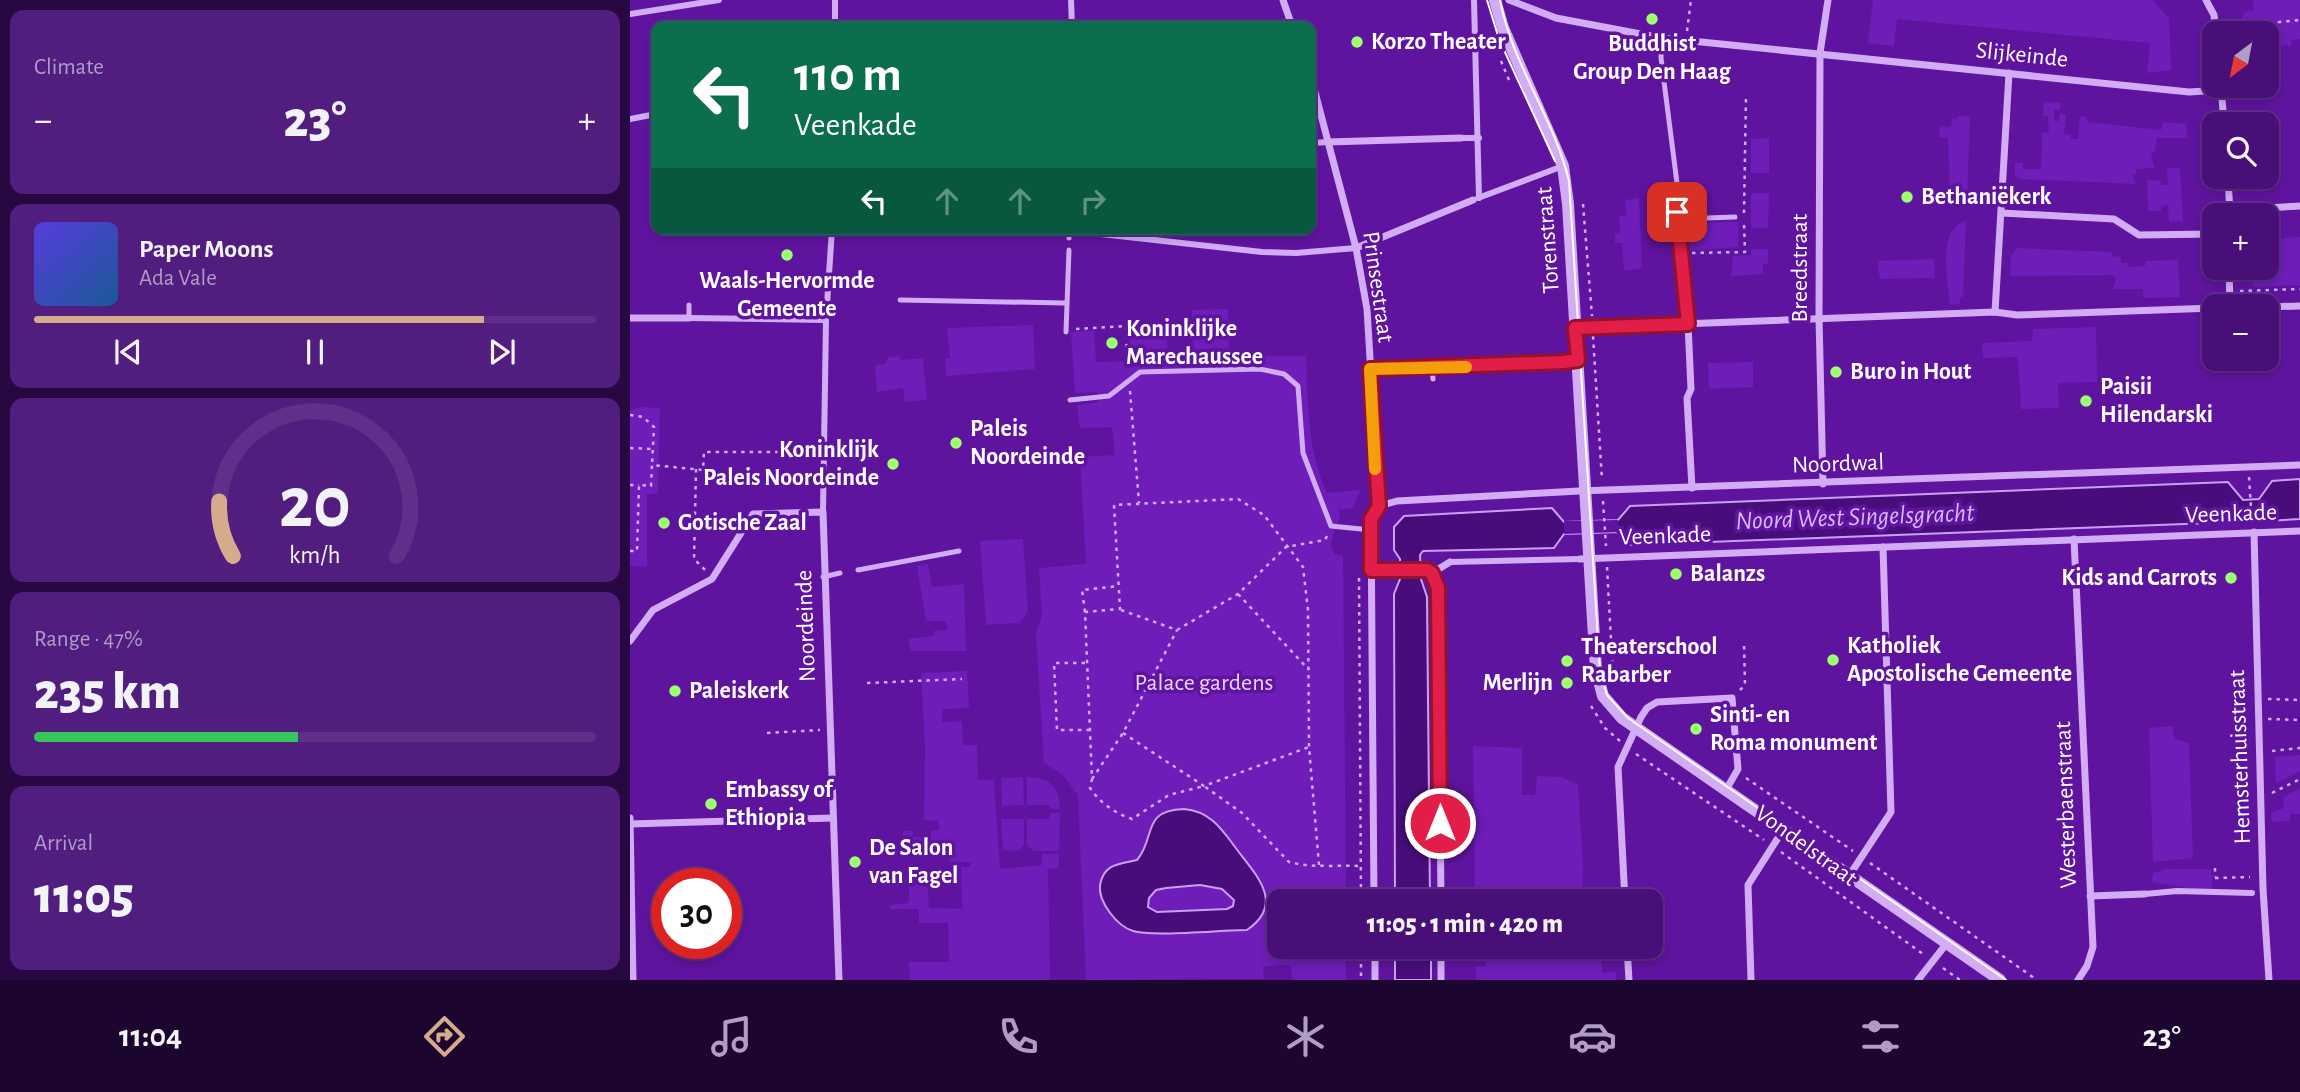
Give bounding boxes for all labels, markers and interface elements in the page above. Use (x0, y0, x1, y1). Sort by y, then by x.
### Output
marker: Buddhist Group Den Haag (1644, 11, 1660, 27)
north arrow (2202, 21, 2278, 98)
map controls (2202, 21, 2279, 371)
place label: Korzo Theater (1371, 30, 1506, 54)
place label: Buddhist Group Den Haag (1573, 32, 1732, 84)
marker: Korzo Theater (1349, 34, 1365, 50)
street label: Slijkeinde (1975, 38, 2069, 72)
icon: left (679, 49, 770, 140)
text: 110 m (794, 51, 902, 100)
text: Climate (34, 56, 104, 79)
text: 23° (284, 94, 346, 146)
text: − (34, 102, 52, 140)
text: + (578, 102, 596, 140)
text: Veenkade (794, 109, 917, 141)
button: search (2202, 112, 2279, 189)
icon: left (855, 182, 893, 220)
icon: ahead (928, 182, 966, 220)
icon: ahead (1001, 182, 1039, 220)
icon: right (1074, 182, 1112, 220)
pin (1647, 182, 1707, 242)
place label: Bethaniëkerk (1921, 185, 2052, 209)
street label: Torenstraat (1532, 186, 1564, 294)
marker: Bethaniëkerk (1899, 189, 1915, 205)
icon: arrive (1658, 193, 1696, 231)
button: + (2202, 203, 2279, 280)
street label: Breedstraat (1788, 213, 1812, 322)
street label: Prinsestraat (1358, 230, 1398, 344)
text: Paper Moons (139, 236, 274, 262)
marker: Waals-Hervormde Gemeente (779, 247, 795, 263)
text: Ada Vale (139, 267, 217, 290)
place label: Waals-Hervormde Gemeente (699, 269, 875, 321)
button: − (2202, 294, 2279, 371)
place label: Koninklijke Marechaussee (1126, 317, 1263, 369)
icon: previous (109, 333, 147, 371)
icon: pause (296, 333, 334, 371)
icon: next (483, 333, 521, 371)
marker: Koninklijke Marechaussee (1104, 335, 1120, 351)
place label: Buro in Hout (1850, 360, 1971, 384)
marker: Buro in Hout (1828, 364, 1844, 380)
place label: Paisii Hilendarski (2100, 375, 2213, 427)
marker: Paisii Hilendarski (2078, 393, 2094, 409)
place label: Paleis Noordeinde (970, 417, 1085, 469)
marker: Paleis Noordeinde (948, 435, 964, 451)
place label: Koninklijk Paleis Noordeinde (703, 438, 879, 490)
street label: Noordwal (1792, 450, 1884, 478)
marker: Koninklijk Paleis Noordeinde (885, 456, 901, 472)
text: 20 (279, 468, 351, 541)
water label: Noord West Singelsgracht (1735, 500, 1975, 534)
street label: Veenkade (2185, 500, 2277, 528)
place label: Gotische Zaal (678, 511, 807, 535)
marker: Gotische Zaal (656, 515, 672, 531)
street label: Veenkade (1619, 522, 1711, 550)
text: km/h (289, 543, 341, 568)
place label: Balanzs (1690, 562, 1765, 586)
marker: Balanzs (1668, 566, 1684, 582)
place label: Kids and Carrots (2061, 566, 2217, 590)
street label: Noordeinde (792, 570, 820, 682)
marker: Kids and Carrots (2223, 570, 2239, 586)
text: Range · 47% (34, 628, 143, 651)
place label: Katholiek Apostolische Gemeente (1847, 634, 2072, 686)
place label: Theaterschool Rabarber (1581, 635, 1718, 687)
marker: Katholiek Apostolische Gemeente (1825, 652, 1841, 668)
marker: Theaterschool Rabarber (1559, 653, 1575, 669)
text: 235 km (34, 666, 181, 718)
street label: Hemsterhuisstraat (2225, 669, 2255, 845)
park label: Palace gardens (1135, 671, 1273, 695)
place label: Merlijn (1483, 671, 1553, 695)
marker: Merlijn (1559, 675, 1575, 691)
place label: Paleiskerk (689, 679, 789, 703)
marker: Paleiskerk (667, 683, 683, 699)
place label: Sinti- en Roma monument (1710, 703, 1877, 755)
marker: Sinti- en Roma monument (1688, 721, 1704, 737)
street label: Westerbaenstraat (2051, 721, 2081, 889)
place label: Embassy of Ethiopia (725, 778, 835, 830)
position arrow (1403, 786, 1477, 860)
marker: Embassy of Ethiopia (703, 796, 719, 812)
street label: Vondelstraat (1751, 801, 1862, 891)
text: Arrival (34, 832, 93, 855)
place label: De Salon van Fagel (869, 836, 958, 888)
marker: De Salon van Fagel (847, 854, 863, 870)
speed limit sign: 30 (651, 868, 742, 959)
text: 11:05 (34, 870, 134, 922)
text: 11:05 · 1 min · 420 m (1367, 911, 1563, 937)
icon: directions (420, 1012, 469, 1061)
icon: music (707, 1012, 756, 1061)
icon: phone (994, 1012, 1043, 1061)
icon: climate (1281, 1012, 1330, 1061)
icon: car (1568, 1012, 1617, 1061)
icon: filters (1856, 1012, 1905, 1061)
text: 11:04 (119, 1020, 182, 1052)
text: 23° (2143, 1020, 2181, 1052)

